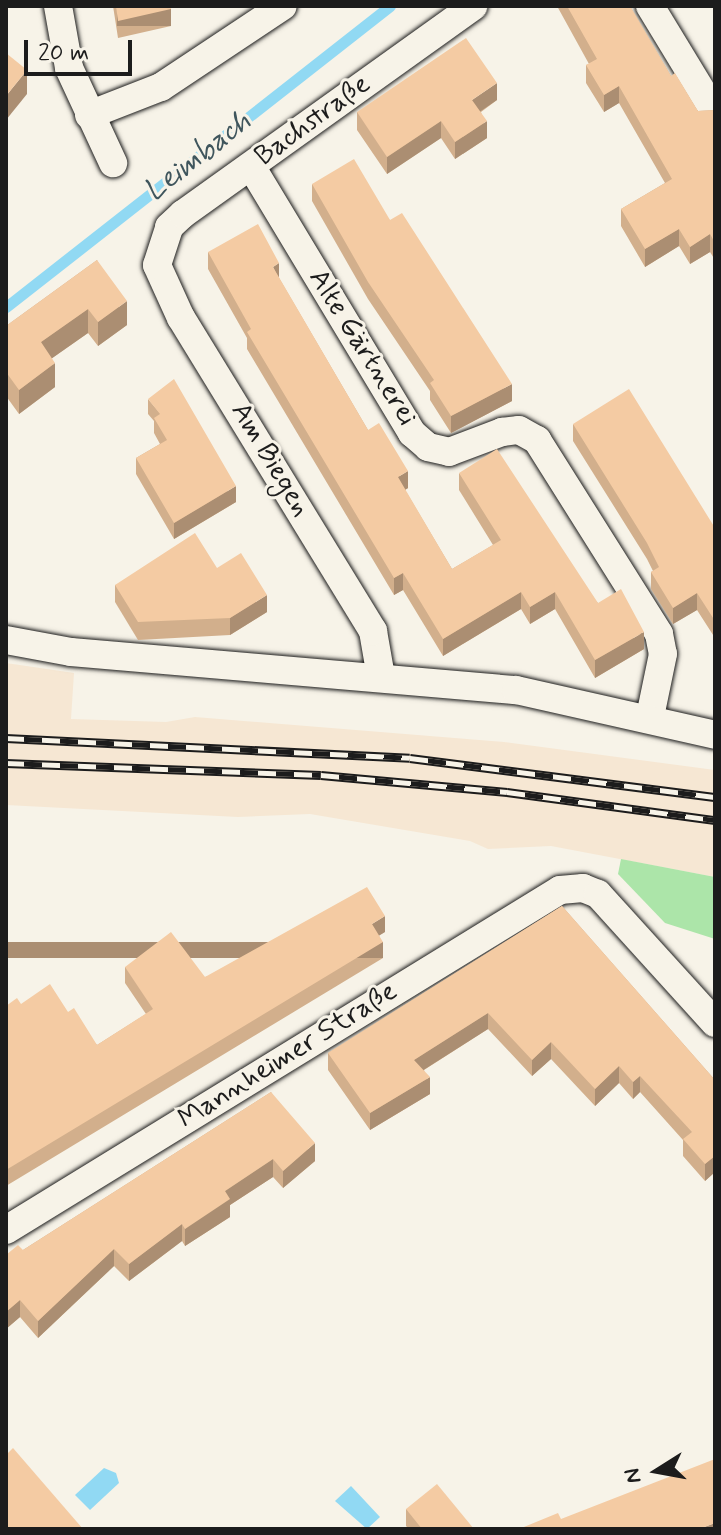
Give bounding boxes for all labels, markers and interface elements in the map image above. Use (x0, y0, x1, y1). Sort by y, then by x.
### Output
scale bar (28, 24, 136, 74)
text: 20 m (38, 38, 89, 69)
street label: Bachstraße (249, 68, 377, 174)
water label: Leimbach (137, 104, 259, 210)
street label: Alte Gärtnerei (301, 264, 423, 432)
street label: Am Biegen (221, 394, 319, 526)
street label: Mannheimer Straße (174, 976, 402, 1136)
north arrow (617, 1431, 697, 1511)
text: N (618, 1466, 649, 1485)

